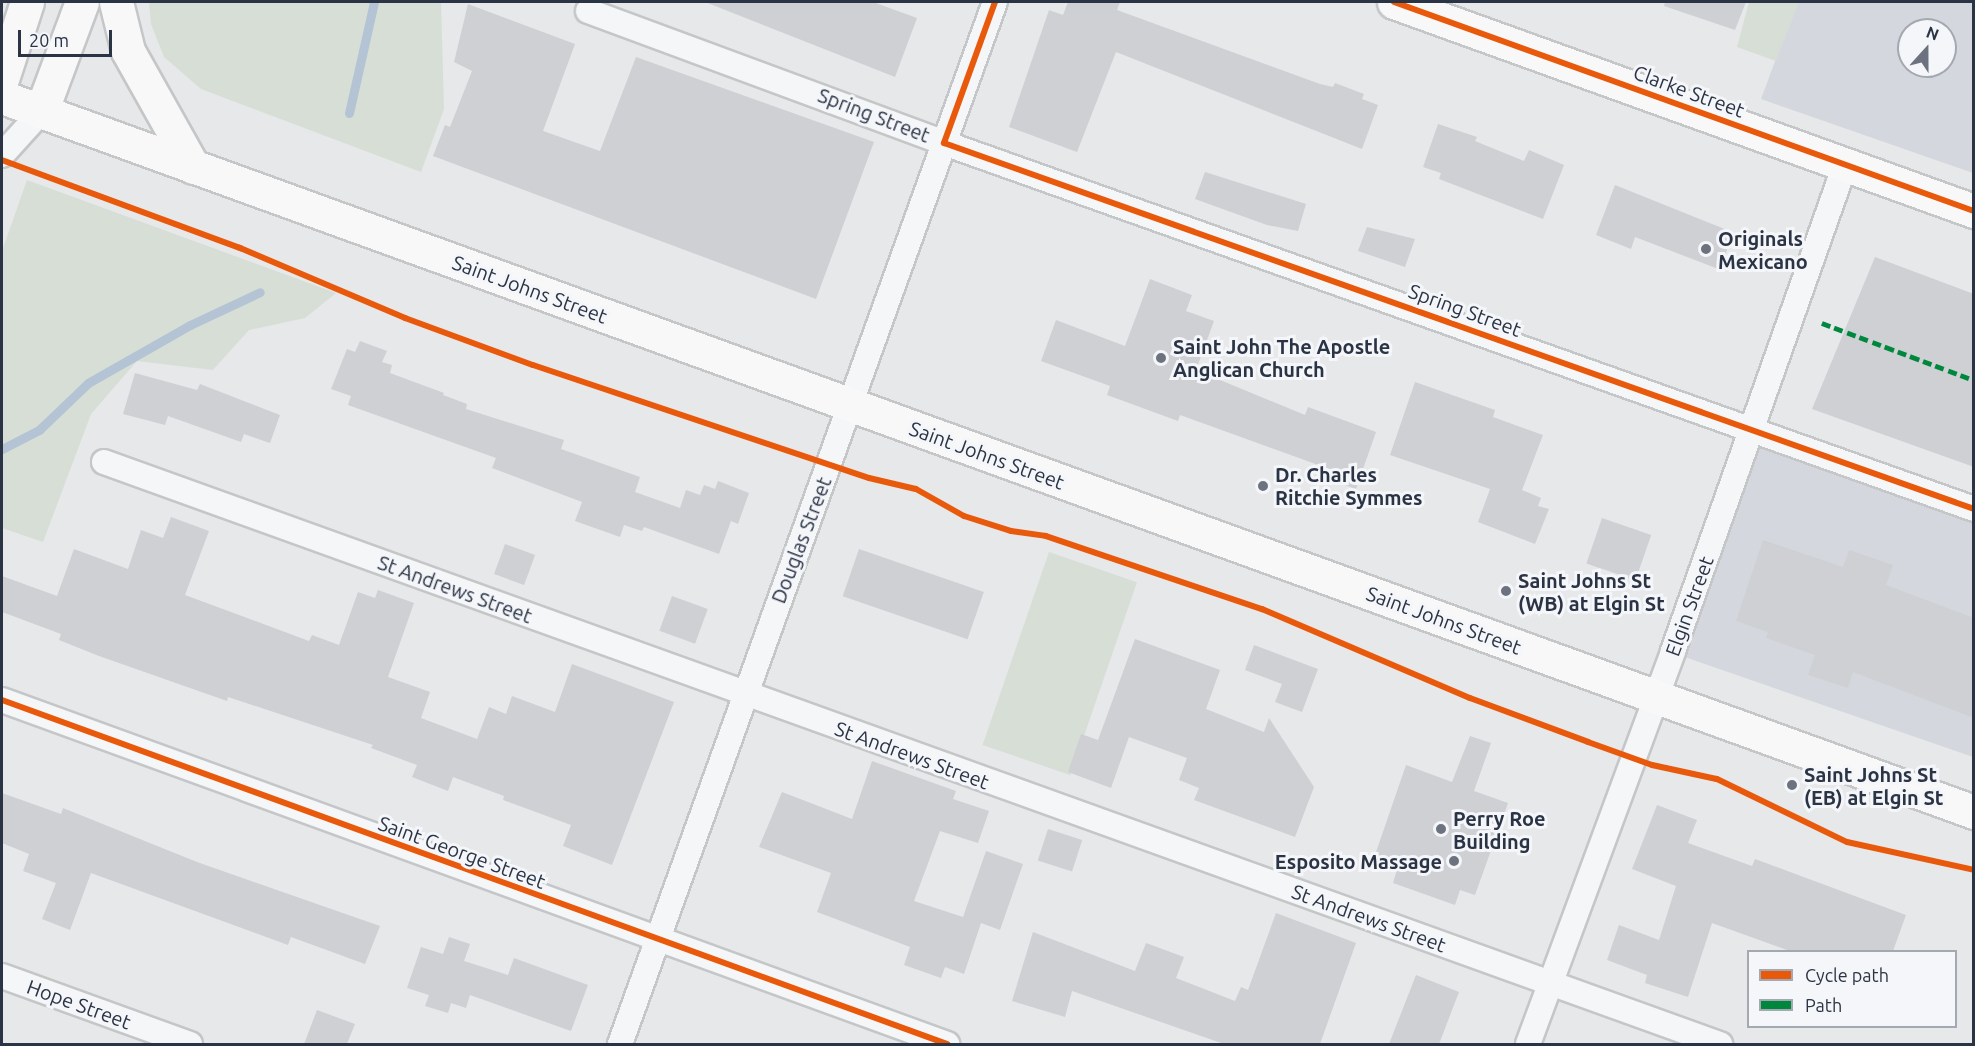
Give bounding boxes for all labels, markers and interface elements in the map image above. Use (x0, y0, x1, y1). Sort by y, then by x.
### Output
scale bar (21, 18, 116, 56)
north arrow (1897, 18, 1957, 78)
text: N (1924, 23, 1942, 44)
text: 20 m (29, 30, 69, 50)
street label: Clarke Street (1630, 60, 1748, 122)
street label: Spring Street (815, 83, 933, 147)
place label: Originals Mexicano (1718, 226, 1808, 273)
marker: Originals Mexicano (1699, 242, 1713, 256)
street label: Saint Johns Street (449, 250, 611, 328)
street label: Spring Street (1405, 279, 1525, 341)
place label: Saint John The Apostle Anglican Church (1173, 334, 1390, 381)
marker: Saint John The Apostle Anglican Church (1154, 351, 1168, 365)
street label: Saint Johns Street (906, 416, 1068, 494)
place label: Dr. Charles Ritchie Symmes (1275, 462, 1422, 509)
street label: Douglas Street (766, 473, 836, 607)
marker: Dr. Charles Ritchie Symmes (1256, 479, 1270, 493)
street label: St Andrews Street (375, 550, 535, 628)
street label: Elgin Street (1660, 553, 1718, 659)
place label: Saint Johns St (WB) at Elgin St (1518, 568, 1665, 615)
street label: Saint Johns Street (1363, 581, 1525, 659)
marker: Saint Johns St (WB) at Elgin St (1499, 584, 1513, 598)
street label: St Andrews Street (832, 716, 992, 794)
place label: Saint Johns St (EB) at Elgin St (1804, 762, 1943, 809)
marker: Saint Johns St (EB) at Elgin St (1785, 778, 1799, 792)
place label: Perry Roe Building (1453, 806, 1546, 853)
street label: Saint George Street (375, 811, 549, 893)
marker: Perry Roe Building (1434, 822, 1448, 836)
place label: Esposito Massage (1275, 849, 1442, 873)
marker: Esposito Massage (1447, 854, 1461, 868)
street label: St Andrews Street (1289, 879, 1449, 957)
legend (1747, 950, 1957, 1028)
text: Cycle path (1805, 965, 1889, 985)
street label: Hope Street (24, 974, 134, 1034)
text: Path (1805, 995, 1842, 1015)

